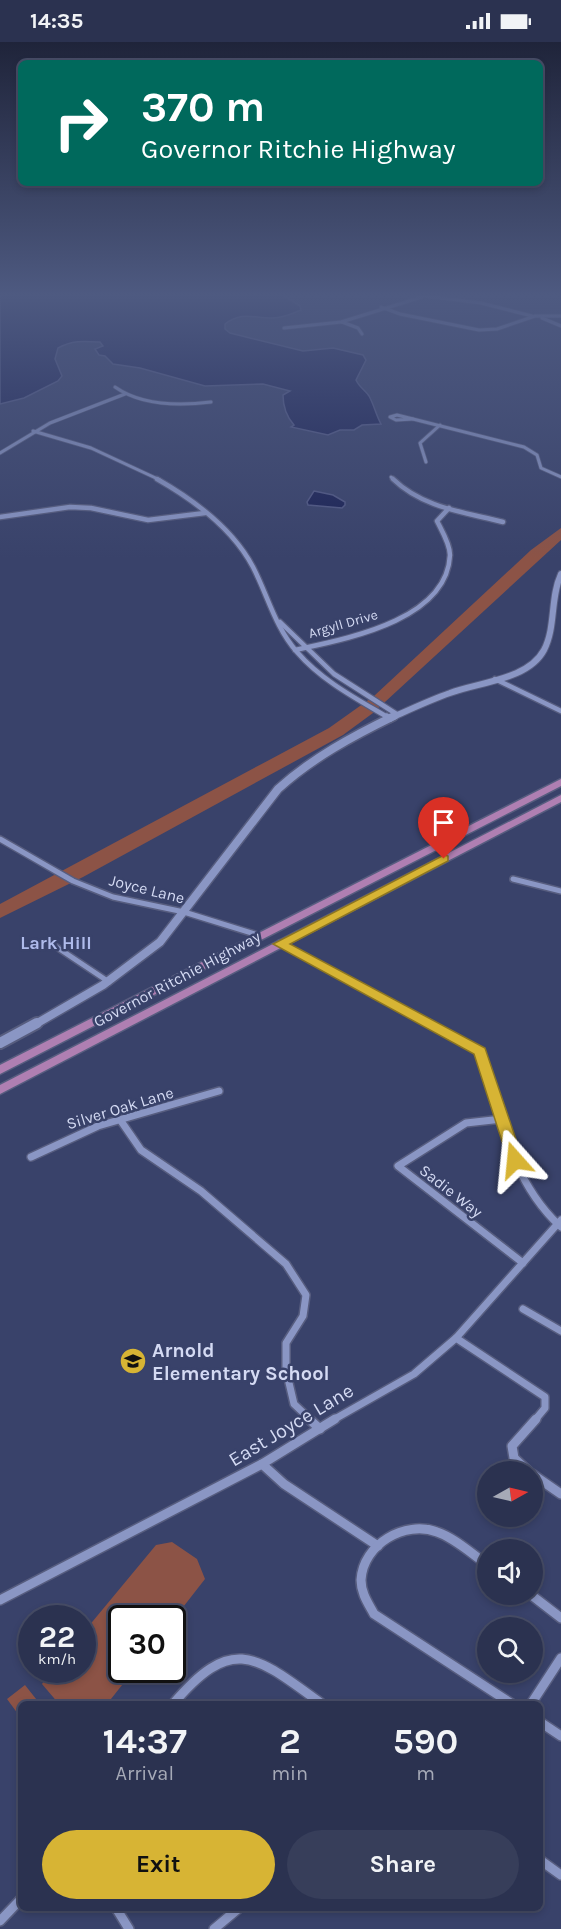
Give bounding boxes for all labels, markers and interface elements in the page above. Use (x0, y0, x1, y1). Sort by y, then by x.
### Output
text: 14:35 (30, 8, 83, 34)
text: 370 m (141, 82, 265, 132)
icon: right (42, 84, 120, 162)
text: Governor Ritchie Highway (141, 133, 455, 165)
street label: Argyll Drive (306, 606, 380, 642)
pin (418, 797, 469, 859)
icon: arrive (427, 806, 460, 839)
street label: Joyce Lane (107, 870, 187, 908)
street label: Governor Ritchie Highway (90, 927, 264, 1031)
district label: Lark Hill (20, 932, 92, 954)
street label: Silver Oak Lane (64, 1083, 176, 1133)
position arrow (483, 1128, 547, 1192)
street label: Sadie Way (416, 1160, 487, 1222)
place label: Arnold Elementary School (152, 1339, 330, 1385)
school or university icon: Arnold Elementary School (118, 1346, 148, 1376)
street label: East Joyce Lane (224, 1379, 358, 1471)
north arrow (477, 1461, 543, 1527)
map controls (477, 1461, 543, 1683)
button: sound (477, 1539, 543, 1605)
speed limit sign: 30 (108, 1605, 186, 1683)
button: search (477, 1617, 543, 1683)
text: 22 (39, 1619, 75, 1655)
text: km/h (38, 1650, 76, 1668)
text: 14:37 (103, 1720, 187, 1762)
text: 2 (279, 1720, 301, 1762)
text: 590 (393, 1720, 458, 1762)
text: Arrival (115, 1762, 174, 1785)
text: min (271, 1762, 308, 1785)
text: m (416, 1762, 435, 1785)
button: Exit (42, 1830, 275, 1899)
button: Share (287, 1830, 519, 1899)

